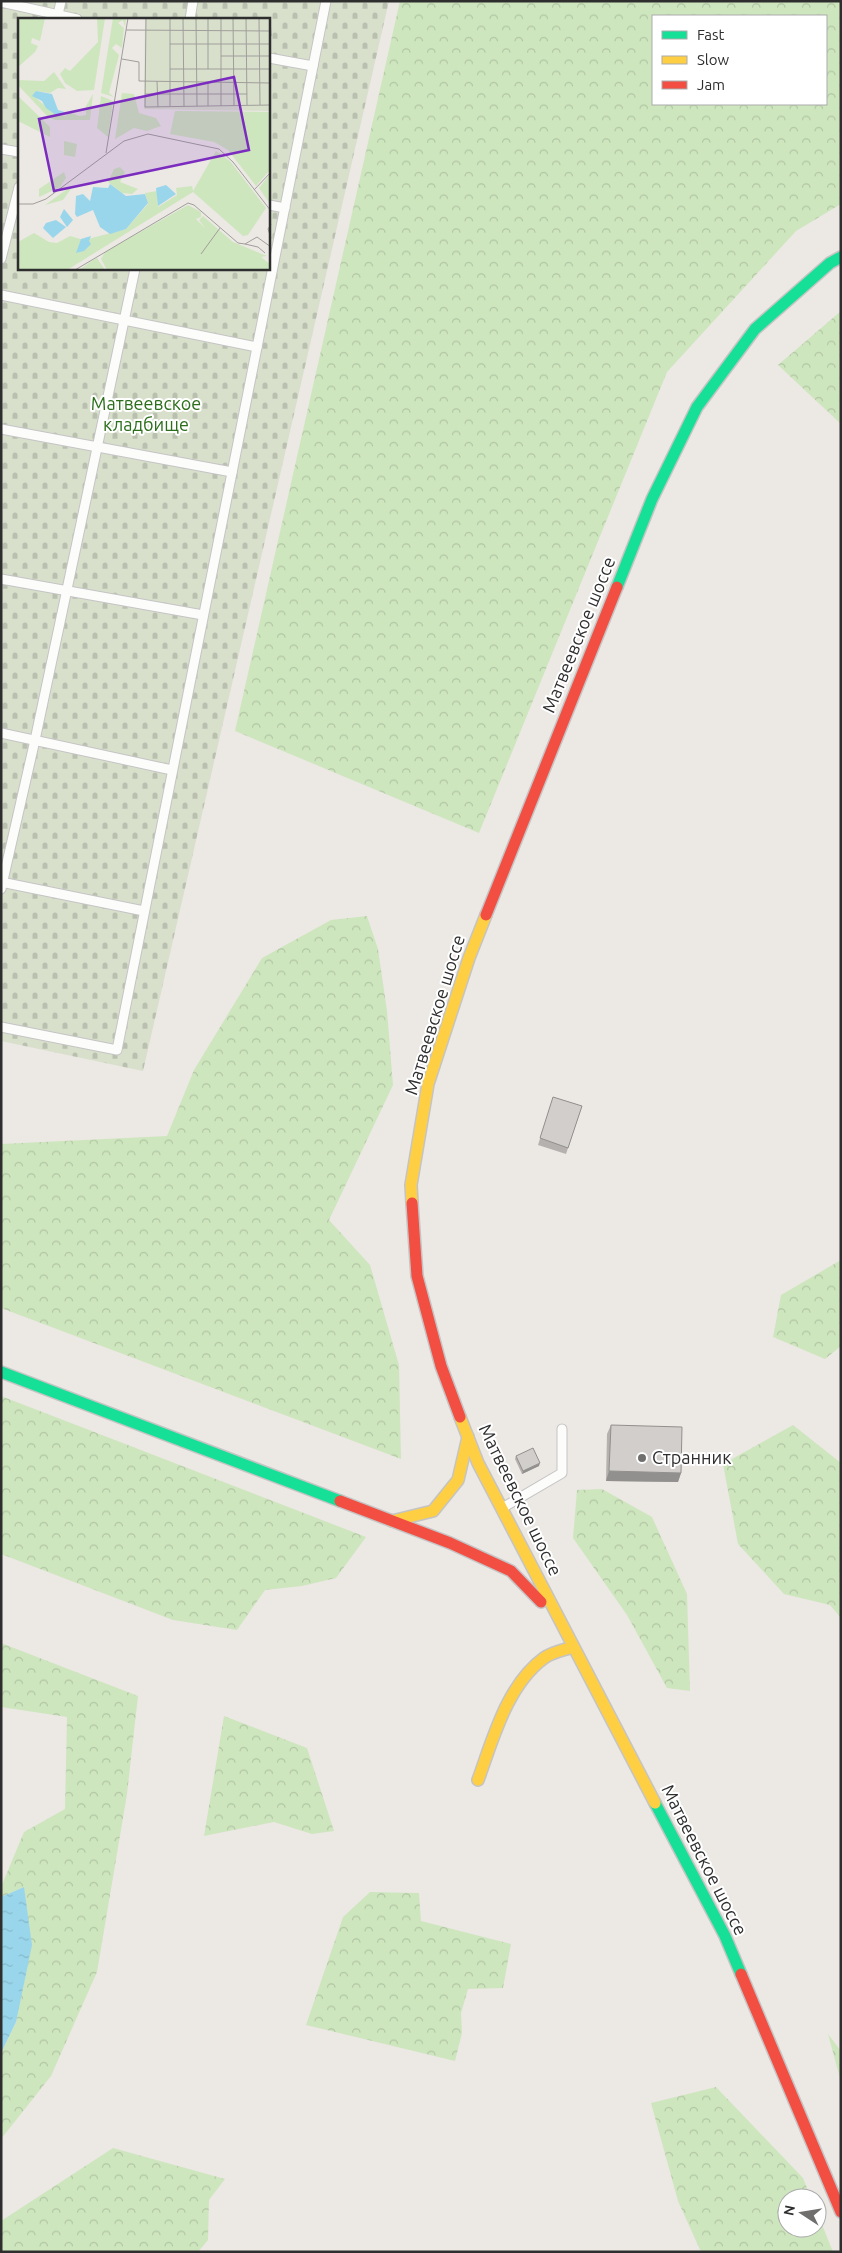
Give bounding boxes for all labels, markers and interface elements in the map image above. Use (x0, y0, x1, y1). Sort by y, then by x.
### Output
legend (652, 15, 827, 105)
inset map (18, 18, 270, 270)
text: Fast (697, 26, 725, 43)
text: Slow (697, 51, 730, 68)
text: Jam (697, 76, 725, 93)
park label: Матвеевское кладбище (91, 393, 201, 434)
street label: Матвеевское шоссе (538, 554, 618, 715)
street label: Матвеевское шоссе (400, 932, 468, 1097)
street label: Матвеевское шоссе (475, 1420, 566, 1579)
place label: Странник (652, 1447, 731, 1467)
marker: Странник (636, 1452, 648, 1464)
street label: Матвеевское шоссе (658, 1781, 752, 1938)
north arrow (777, 2188, 827, 2238)
text: N (780, 2204, 798, 2217)

